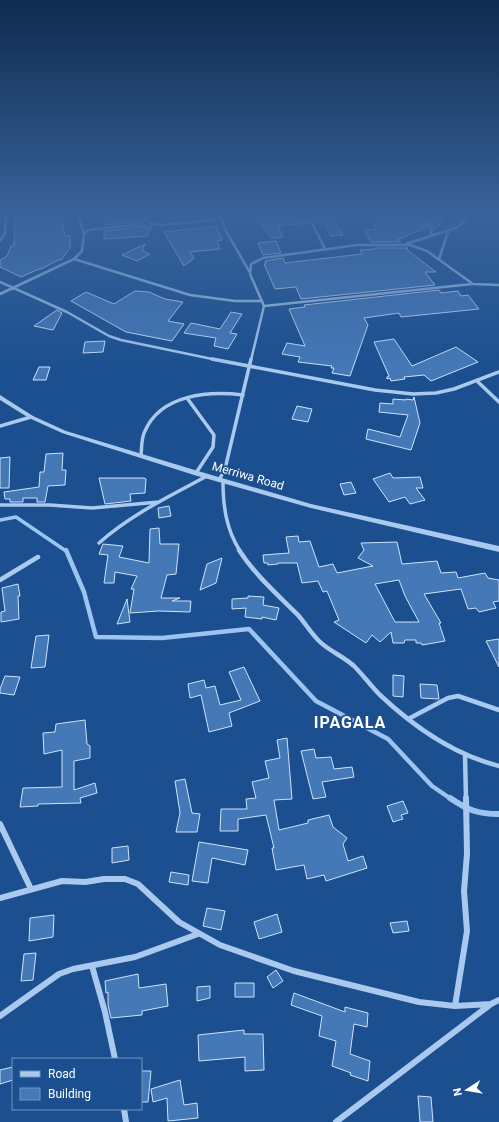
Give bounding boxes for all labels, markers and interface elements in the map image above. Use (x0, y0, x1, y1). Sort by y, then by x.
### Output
street label: Merriwa Road (211, 459, 285, 493)
district label: IPAGALA (314, 713, 386, 732)
legend (12, 1058, 142, 1110)
text: Road (48, 1067, 76, 1081)
north arrow (447, 1070, 487, 1110)
text: Building (48, 1087, 91, 1101)
text: N (450, 1087, 465, 1097)

